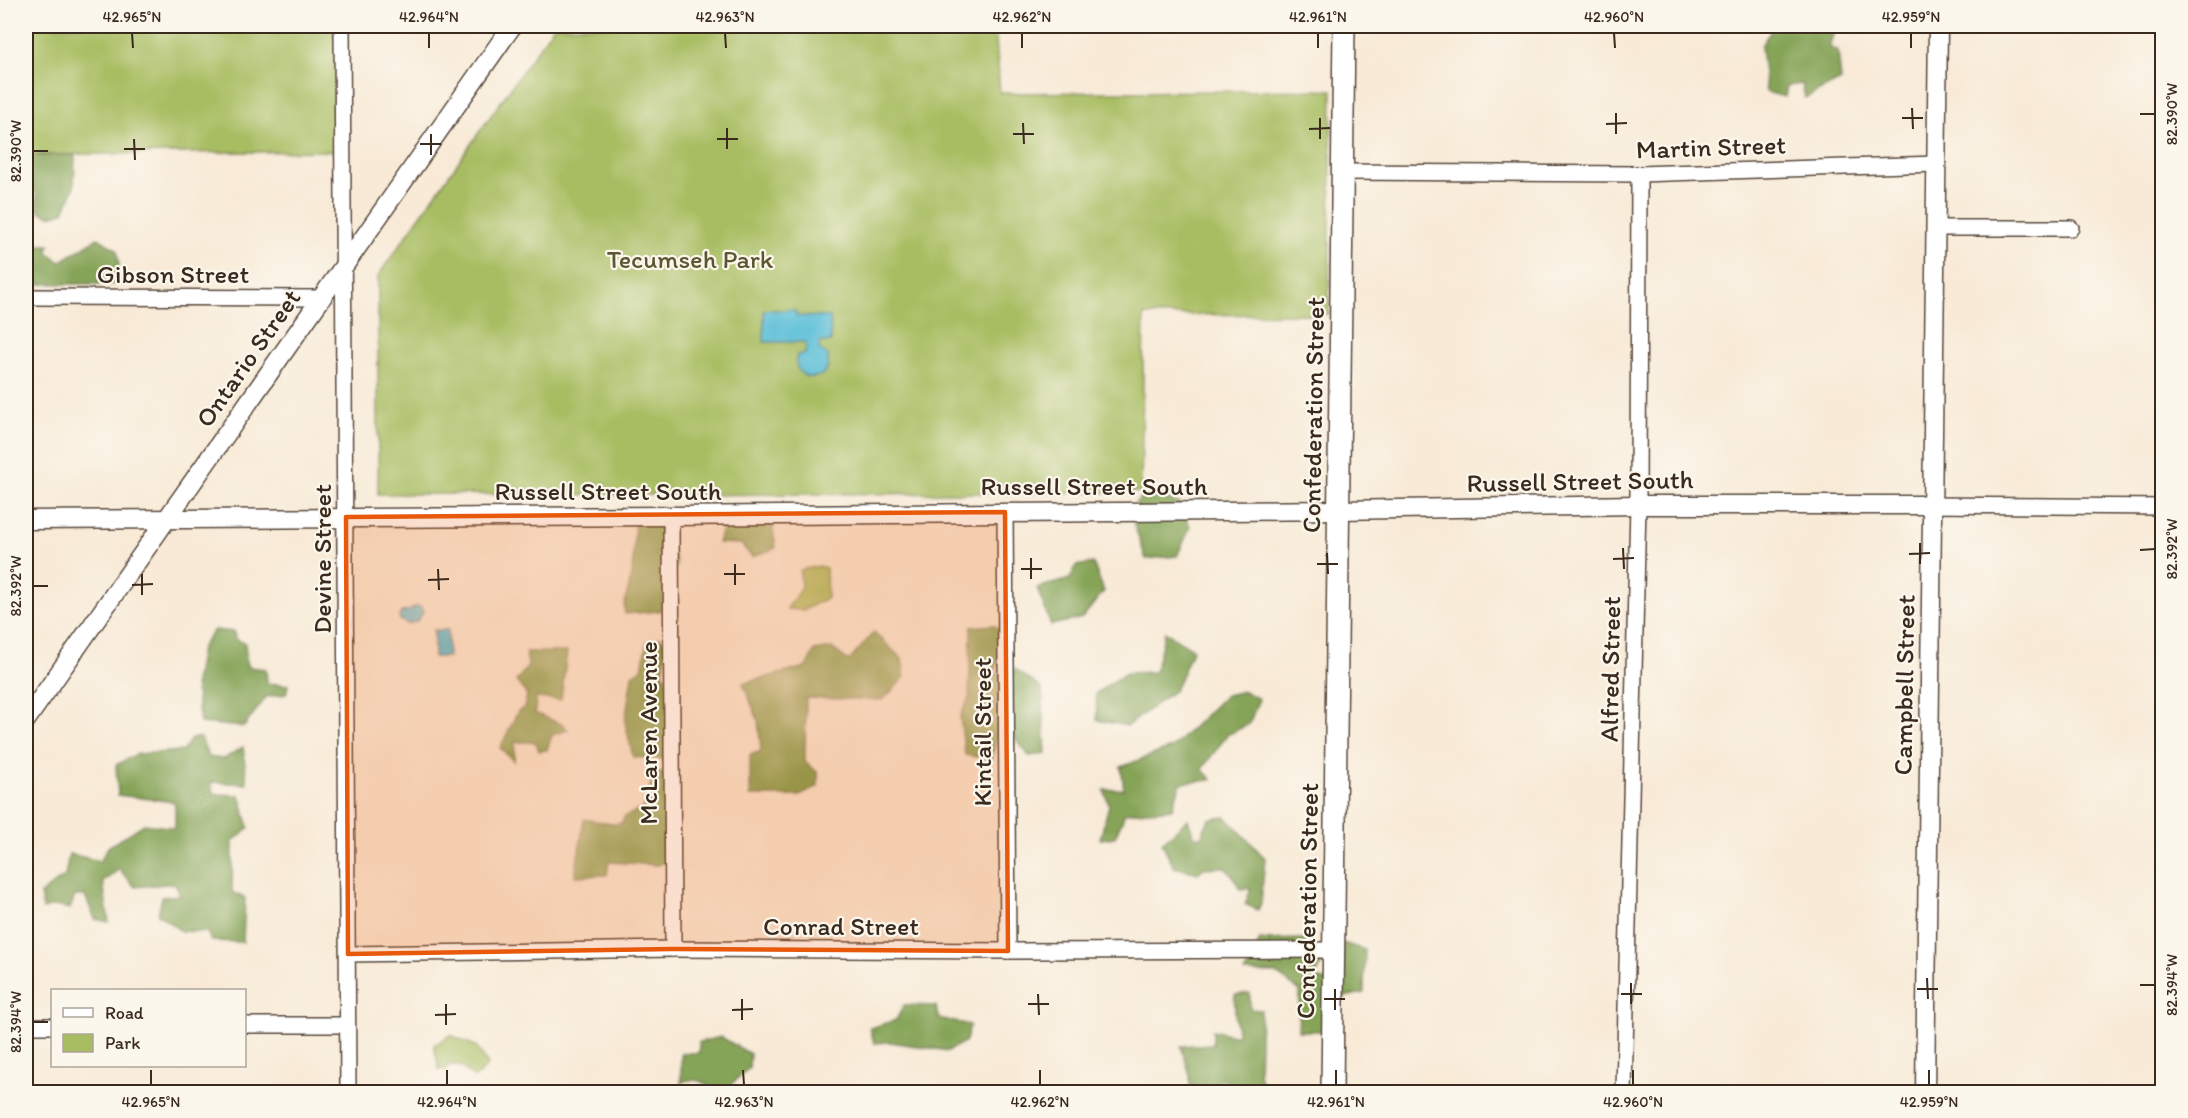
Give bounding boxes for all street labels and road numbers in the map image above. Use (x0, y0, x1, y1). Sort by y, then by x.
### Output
street label: Martin Street (1635, 128, 1787, 166)
street label: Gibson Street (97, 258, 249, 290)
street label: Ontario Street (189, 282, 308, 433)
street label: Confederation Street (1295, 296, 1331, 533)
street label: Russell Street South (1466, 463, 1694, 499)
street label: Russell Street South (981, 470, 1208, 502)
street label: Russell Street South (495, 475, 722, 507)
street label: Devine Street (306, 484, 338, 634)
street label: Campbell Street (1886, 594, 1922, 776)
street label: Alfred Street (1593, 595, 1627, 742)
street label: McLaren Avenue (632, 641, 664, 825)
street label: Kintail Street (966, 657, 998, 807)
street label: Confederation Street (1289, 782, 1325, 1019)
street label: Conrad Street (763, 910, 919, 942)

